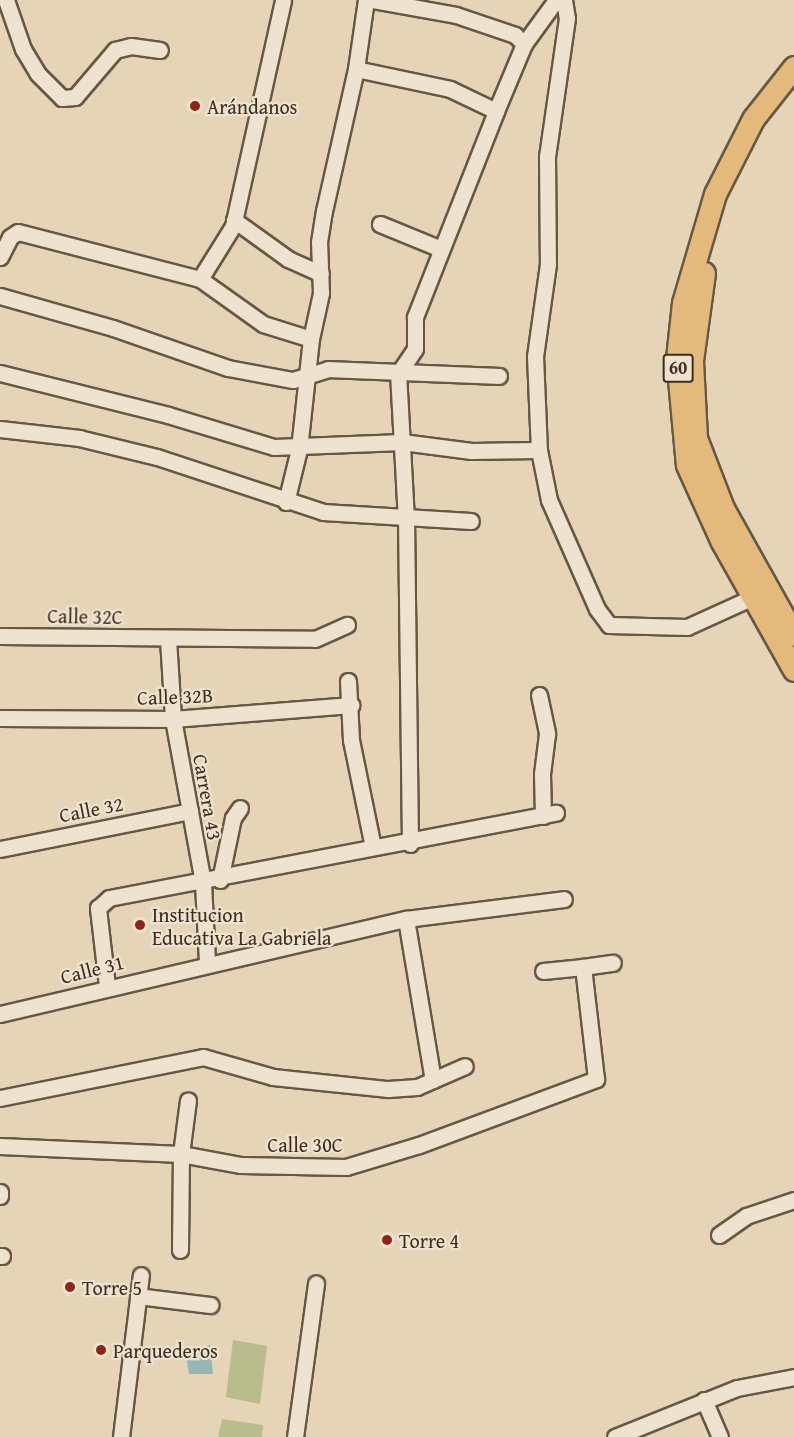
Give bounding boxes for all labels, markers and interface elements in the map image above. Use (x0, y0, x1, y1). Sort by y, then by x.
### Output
place label: Arándanos (207, 94, 298, 118)
marker: Arándanos (188, 99, 202, 113)
road number: 60 (662, 353, 694, 383)
street label: Calle 32C (47, 603, 123, 629)
street label: Calle 32B (137, 683, 213, 709)
street label: Carrera 43 (189, 752, 227, 842)
street label: Calle 32 (57, 791, 125, 827)
place label: Institucion Educativa La Gabriela (152, 902, 332, 949)
marker: Institucion Educativa La Gabriela (133, 918, 147, 932)
street label: Calle 31 (58, 950, 126, 988)
street label: Calle 30C (267, 1132, 343, 1156)
place label: Torre 4 (399, 1228, 459, 1252)
marker: Torre 4 (380, 1233, 394, 1247)
place label: Torre 5 (82, 1275, 142, 1299)
marker: Torre 5 (63, 1280, 77, 1294)
place label: Parquederos (113, 1338, 218, 1362)
marker: Parquederos (94, 1343, 108, 1357)

